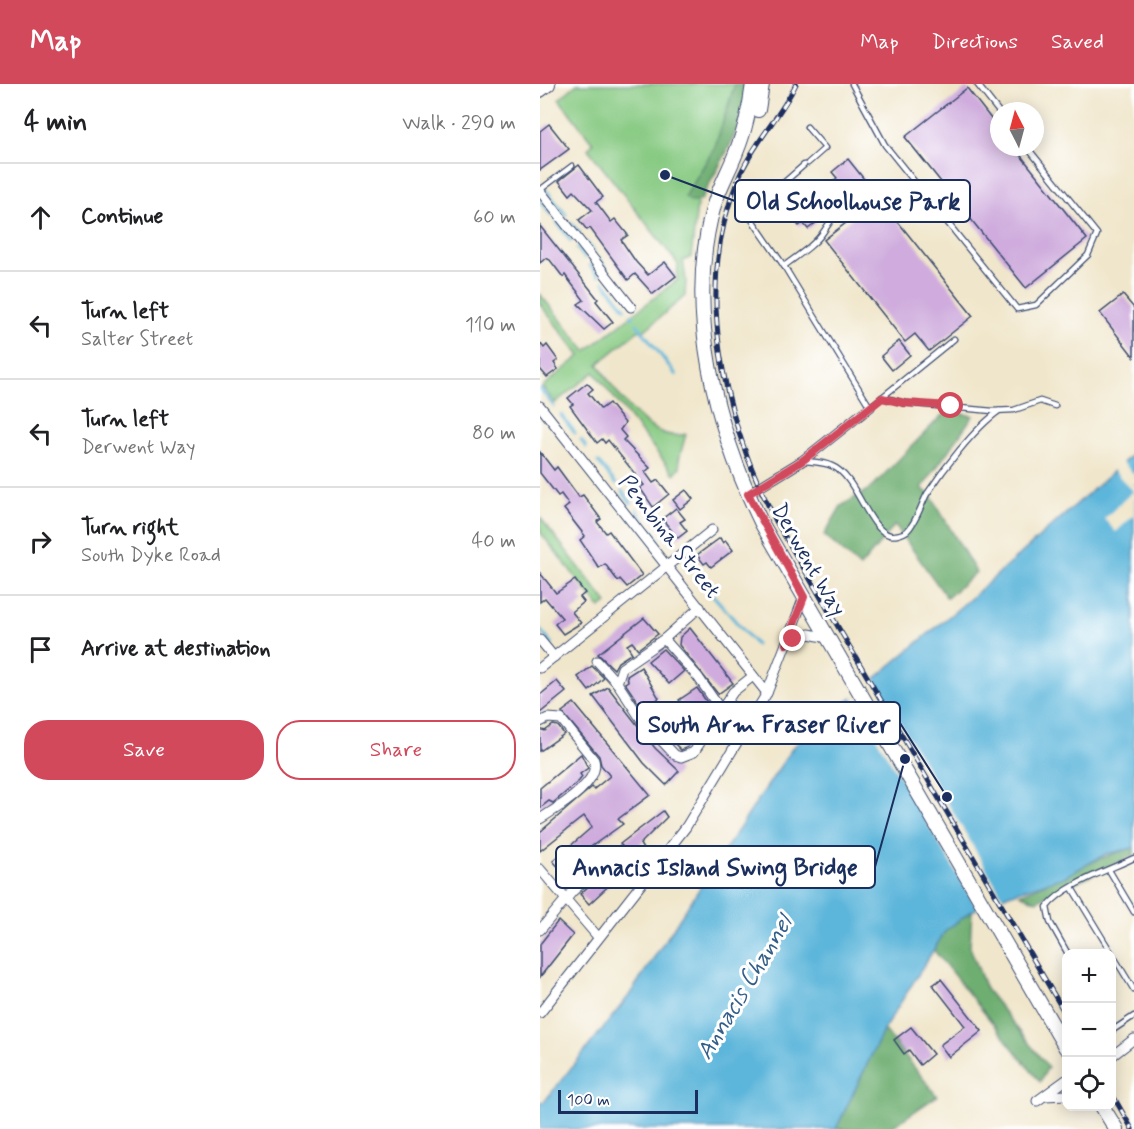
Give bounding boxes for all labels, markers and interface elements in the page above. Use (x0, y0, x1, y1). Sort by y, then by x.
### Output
text: Map (30, 24, 81, 61)
text: Map (860, 28, 899, 56)
text: Directions (932, 28, 1018, 56)
text: Saved (1051, 28, 1104, 56)
north arrow (990, 102, 1044, 156)
text: 4 min (24, 106, 87, 140)
text: Walk · 290 m (402, 110, 516, 137)
callout: Old Schoolhouse Park (735, 180, 970, 222)
text: Old Schoolhouse Park (746, 187, 960, 218)
icon: ahead (24, 201, 57, 234)
text: Continue (81, 203, 163, 231)
text: 60 m (473, 204, 516, 231)
text: Turn left (81, 298, 169, 326)
icon: left (24, 309, 57, 342)
text: 110 m (465, 312, 516, 339)
text: Salter Street (81, 326, 193, 353)
route start (937, 392, 963, 418)
text: Turn left (81, 406, 169, 434)
icon: left (24, 417, 57, 450)
text: 80 m (472, 420, 516, 447)
text: Derwent Way (81, 434, 195, 461)
street label: Pembina Street (612, 470, 726, 604)
street label: Derwent Way (764, 499, 852, 621)
text: Turn right (81, 514, 179, 542)
icon: right (24, 525, 57, 558)
text: 40 m (472, 528, 516, 555)
text: South Dyke Road (81, 542, 221, 569)
route end (779, 625, 805, 651)
icon: arrive (24, 633, 57, 666)
text: Arrive at destination (81, 635, 271, 663)
callout: South Arm Fraser River (637, 702, 900, 744)
text: South Arm Fraser River (648, 710, 891, 741)
button: Save (24, 720, 264, 780)
button: Share (276, 720, 516, 780)
callout: Annacis Island Swing Bridge (556, 846, 875, 888)
text: Annacis Island Swing Bridge (572, 853, 858, 887)
water label: Annacis Channel (690, 908, 802, 1066)
map controls (1062, 949, 1116, 1111)
button: + (1062, 949, 1116, 1003)
button: − (1062, 1003, 1116, 1057)
button: locate (1062, 1057, 1116, 1111)
scale bar (558, 1087, 698, 1114)
text: 100 m (567, 1090, 610, 1111)

